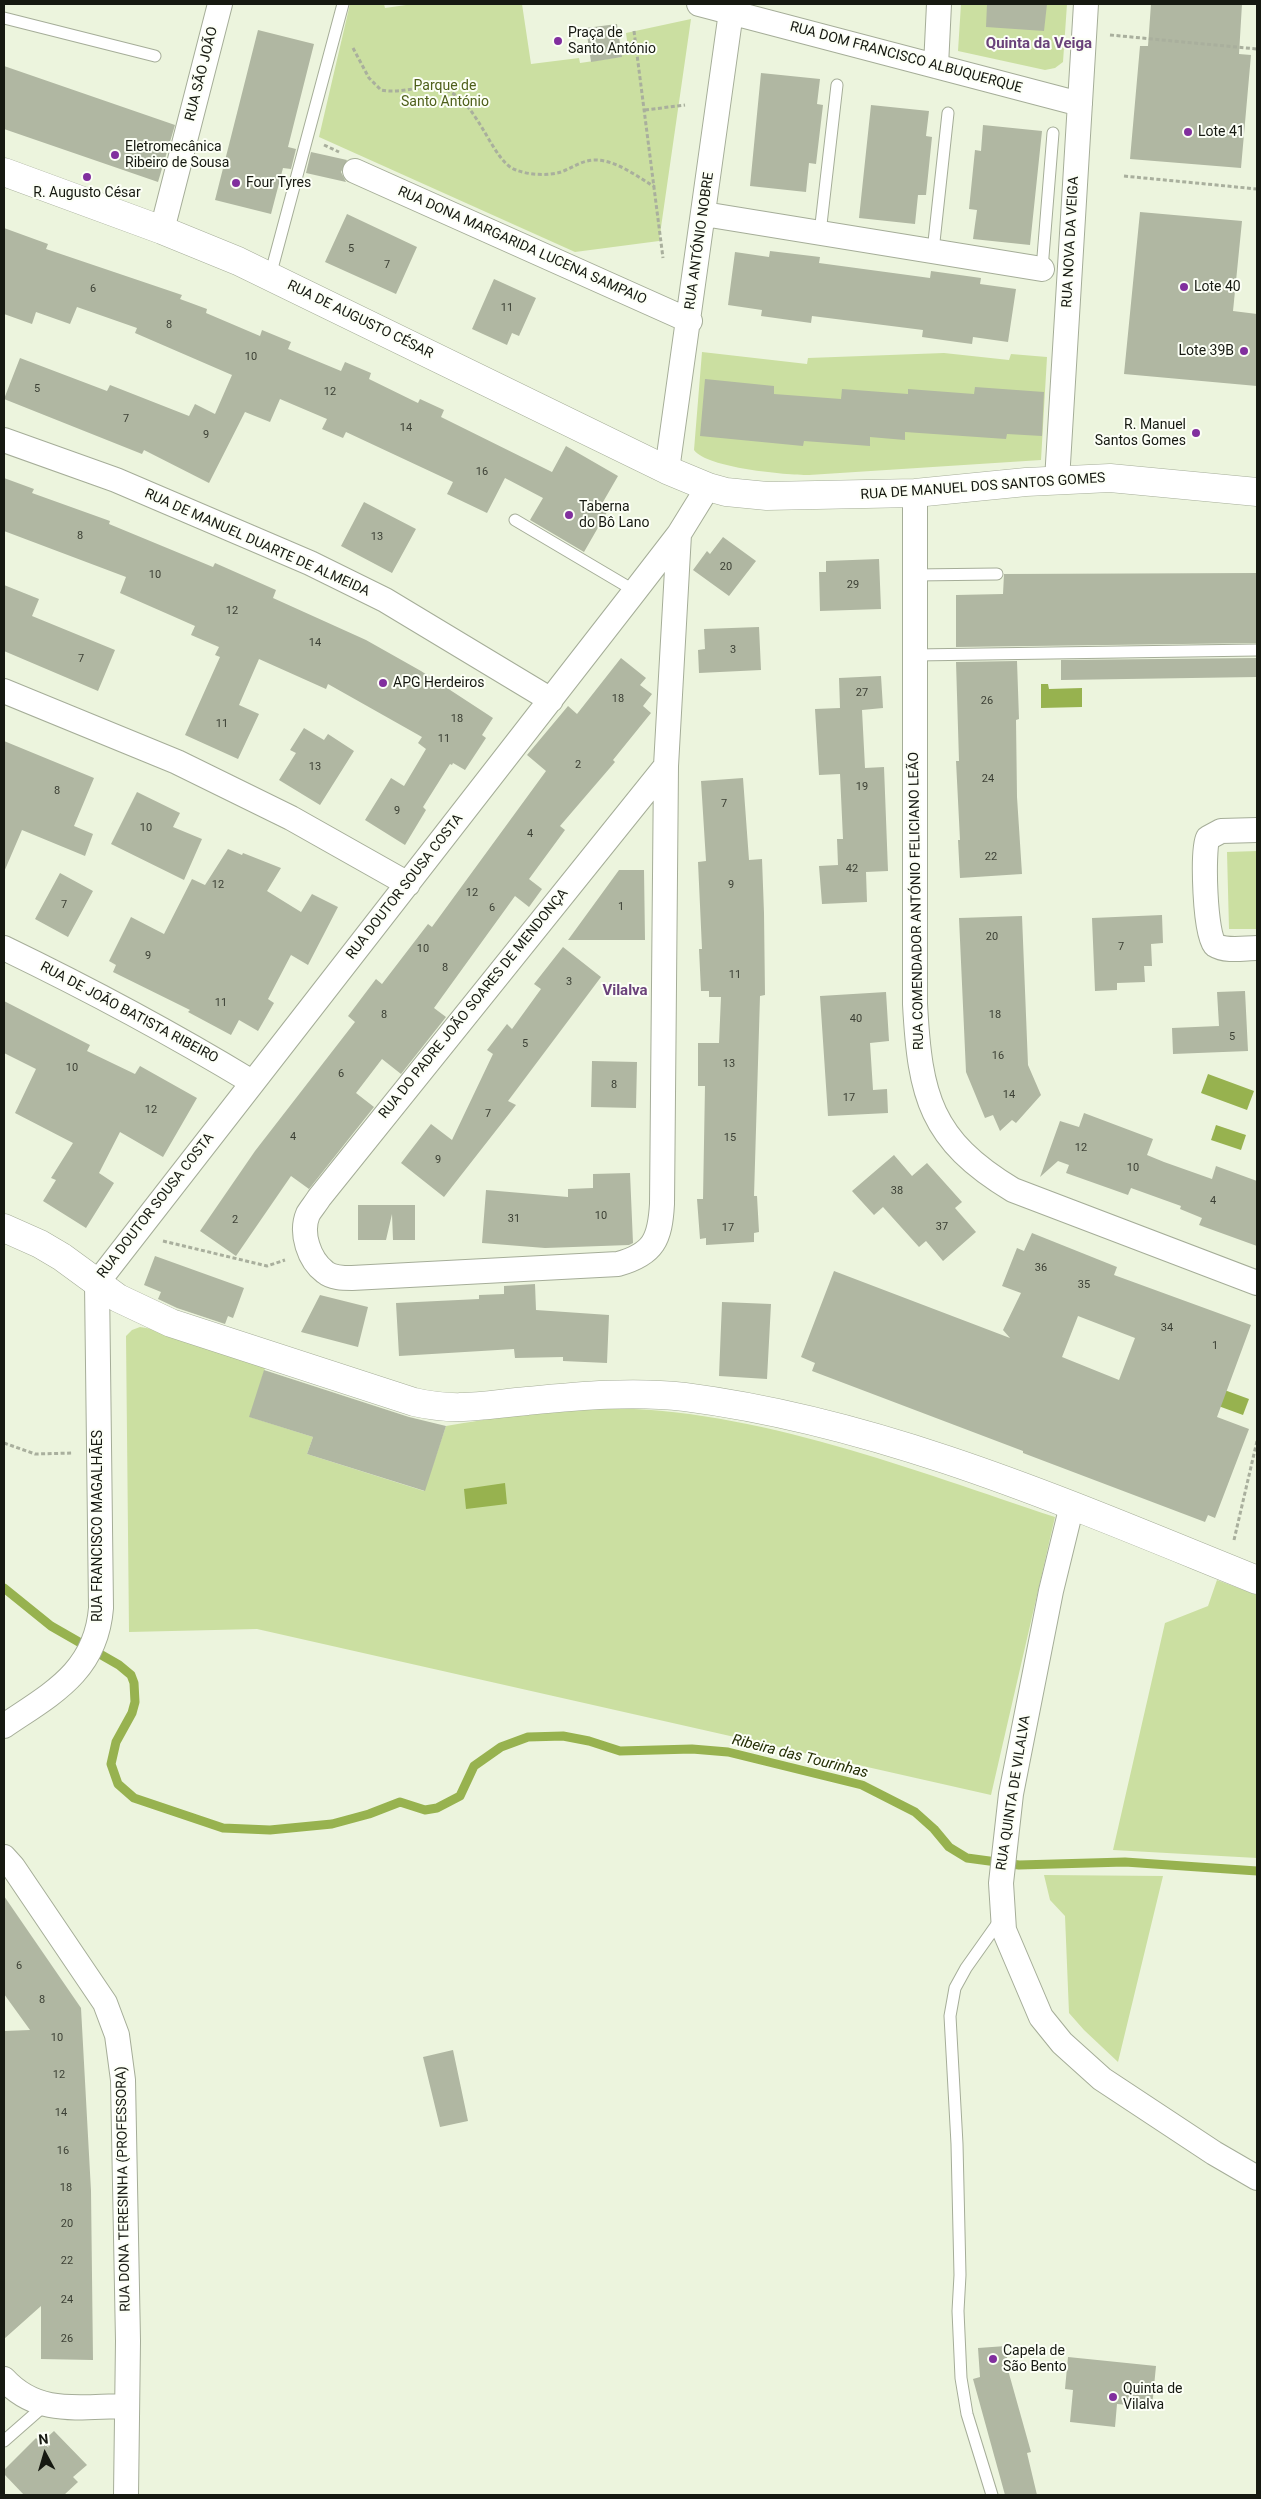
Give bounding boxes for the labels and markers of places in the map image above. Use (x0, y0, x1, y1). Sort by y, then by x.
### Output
place label: Praça de Santo António (568, 25, 656, 58)
marker: Praça de Santo António (552, 35, 564, 47)
place label: Lote 41 (1198, 124, 1245, 140)
marker: Lote 41 (1182, 126, 1194, 138)
place label: Eletromecânica Ribeiro de Sousa (125, 139, 229, 172)
marker: Eletromecânica Ribeiro de Sousa (109, 149, 121, 161)
marker: R. Augusto César (81, 171, 93, 183)
place label: Four Tyres (246, 175, 311, 191)
marker: Four Tyres (230, 177, 242, 189)
place label: R. Augusto César (33, 185, 141, 201)
place label: Lote 40 (1194, 279, 1241, 295)
marker: Lote 40 (1178, 281, 1190, 293)
place label: Lote 39B (1179, 343, 1234, 359)
marker: Lote 39B (1238, 345, 1250, 357)
place label: R. Manuel Santos Gomes (1095, 417, 1186, 450)
marker: R. Manuel Santos Gomes (1190, 427, 1202, 439)
place label: Taberna do Bô Lano (579, 499, 649, 532)
marker: Taberna do Bô Lano (563, 509, 575, 521)
place label: APG Herdeiros (393, 675, 485, 691)
marker: APG Herdeiros (377, 677, 389, 689)
place label: Capela de São Bento (1003, 2343, 1067, 2376)
marker: Capela de São Bento (987, 2353, 999, 2365)
place label: Quinta de Vilalva (1123, 2381, 1182, 2414)
marker: Quinta de Vilalva (1107, 2391, 1119, 2403)

